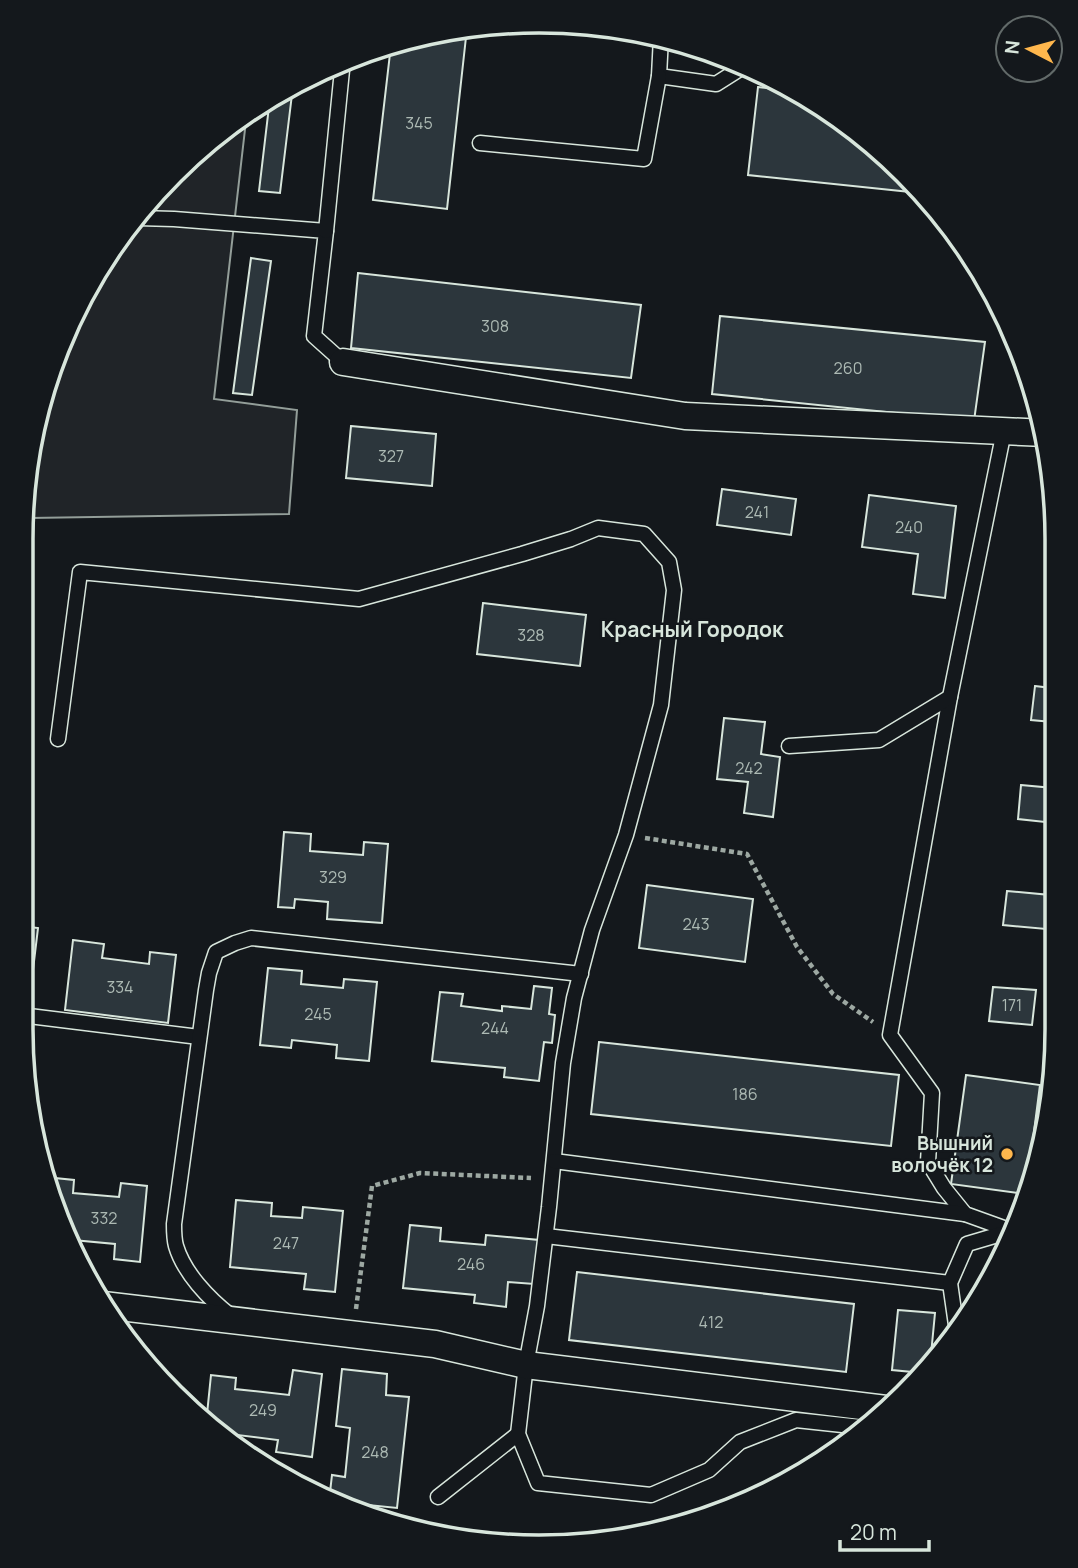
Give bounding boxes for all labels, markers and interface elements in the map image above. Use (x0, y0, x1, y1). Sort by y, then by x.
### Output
north arrow (994, 14, 1064, 84)
text: N (998, 39, 1026, 55)
house number: 345 (405, 112, 433, 134)
house number: 308 (481, 315, 509, 337)
house number: 260 (834, 357, 862, 379)
house number: 327 (378, 445, 404, 467)
house number: 241 (745, 501, 769, 523)
house number: 240 (895, 516, 923, 538)
district label: Красный Городок (601, 615, 784, 643)
house number: 328 (517, 624, 545, 646)
house number: 242 (735, 757, 763, 779)
house number: 329 (319, 866, 347, 888)
house number: 243 (682, 913, 710, 935)
house number: 334 (106, 976, 134, 998)
house number: 171 (1002, 994, 1022, 1016)
house number: 245 (304, 1003, 332, 1025)
house number: 244 (481, 1017, 509, 1039)
house number: 186 (732, 1083, 758, 1105)
place label: Вышний волочёк 12 (891, 1130, 993, 1178)
marker: Вышний волочёк 12 (999, 1146, 1015, 1162)
house number: 332 (91, 1207, 117, 1229)
house number: 247 (273, 1232, 299, 1254)
house number: 246 (457, 1253, 485, 1275)
house number: 412 (699, 1311, 723, 1333)
house number: 249 (249, 1399, 277, 1421)
house number: 248 (361, 1441, 389, 1463)
scale bar (840, 1508, 929, 1552)
text: 20 m (850, 1518, 897, 1546)

